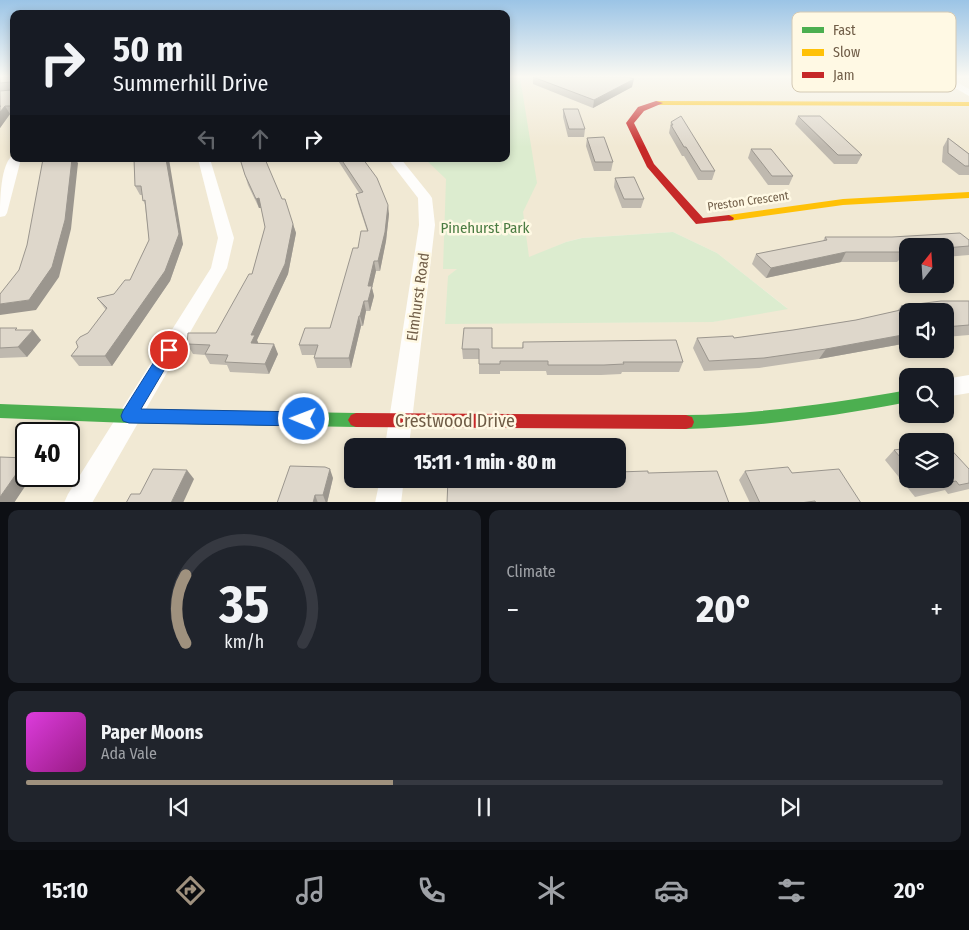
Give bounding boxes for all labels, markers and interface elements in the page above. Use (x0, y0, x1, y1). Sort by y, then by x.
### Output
legend (792, 12, 956, 92)
text: Fast (833, 22, 856, 39)
text: 50 m (113, 28, 183, 70)
icon: right (30, 30, 95, 95)
text: Slow (833, 44, 860, 61)
text: Jam (833, 67, 854, 84)
text: Summerhill Drive (113, 70, 268, 97)
icon: left (193, 125, 221, 153)
icon: ahead (246, 125, 274, 153)
icon: right (299, 125, 327, 153)
street label: Preston Crescent (706, 188, 790, 214)
park label: Pinehurst Park (440, 219, 530, 237)
north arrow (899, 238, 954, 292)
map controls (899, 238, 954, 488)
street label: Elmhurst Road (403, 252, 433, 342)
button: sound (899, 303, 954, 358)
pin (148, 329, 190, 371)
icon: arrive (155, 336, 183, 364)
button: search (899, 368, 954, 423)
position arrow (277, 392, 329, 444)
street label: Crestwood Drive (395, 410, 515, 432)
speed limit sign: 40 (15, 422, 80, 487)
button: layers (899, 433, 954, 488)
text: 15:11 · 1 min · 80 m (414, 451, 556, 474)
text: Climate (507, 562, 556, 581)
text: 35 (218, 573, 269, 636)
text: 20° (696, 586, 753, 632)
text: − (507, 593, 519, 626)
text: + (930, 593, 943, 626)
text: km/h (224, 631, 264, 653)
text: Paper Moons (101, 721, 203, 744)
text: Ada Vale (101, 744, 157, 763)
icon: previous (165, 793, 193, 821)
icon: pause (470, 793, 498, 821)
icon: next (776, 793, 804, 821)
icon: directions (173, 873, 208, 908)
icon: music (293, 873, 328, 908)
icon: phone (414, 873, 449, 908)
icon: climate (534, 873, 569, 908)
icon: car (654, 873, 689, 908)
icon: filters (774, 873, 809, 908)
text: 15:10 (43, 877, 88, 904)
text: 20° (894, 877, 926, 904)

